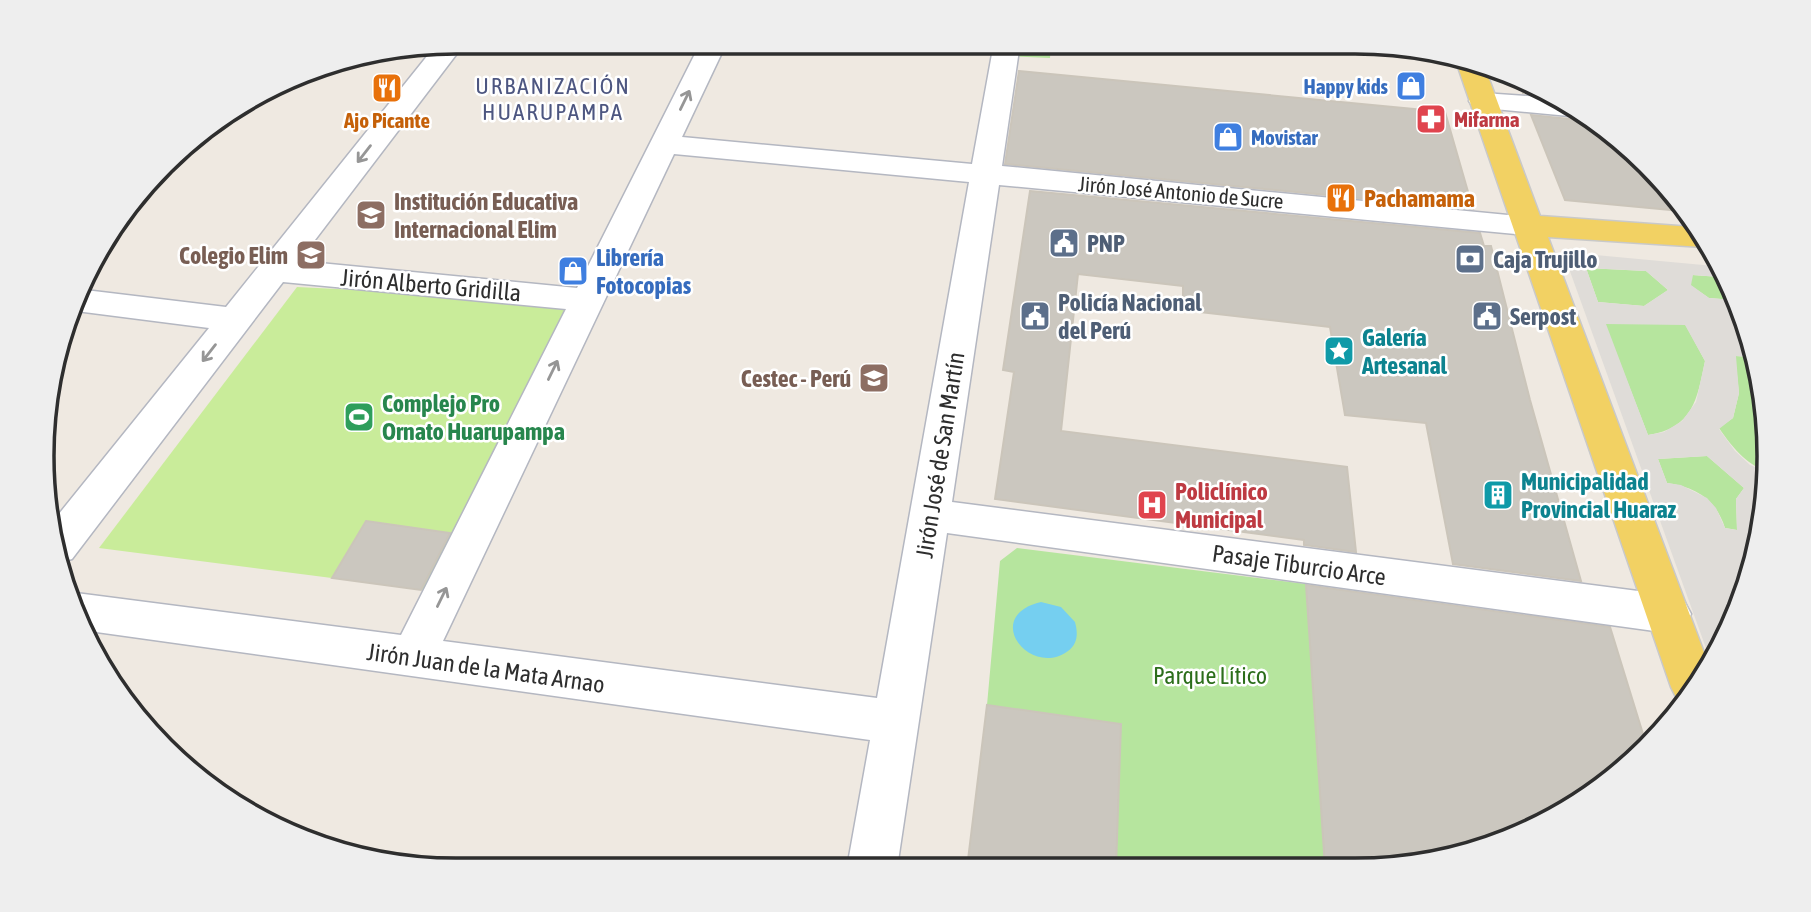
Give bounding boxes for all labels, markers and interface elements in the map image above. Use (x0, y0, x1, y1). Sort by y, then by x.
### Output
shop icon: Happy kids (1394, 69, 1428, 103)
restaurant icon: Ajo Picante (370, 71, 404, 105)
district label: URBANIZACIÓN HUARUPAMPA (475, 73, 631, 125)
place label: Happy kids (1303, 74, 1389, 98)
one-way arrow (679, 90, 693, 111)
pharmacy icon: Mifarma (1414, 102, 1448, 136)
place label: Mifarma (1454, 107, 1520, 131)
place label: Ajo Picante (343, 108, 430, 132)
shop icon: Movistar (1211, 120, 1245, 154)
place label: Movistar (1251, 125, 1318, 149)
one-way arrow (357, 145, 372, 163)
street label: Jirón José Antonio de Sucre (1077, 171, 1285, 213)
restaurant icon: Pachamama (1324, 181, 1358, 215)
place label: Pachamama (1364, 185, 1475, 212)
place label: Institución Educativa Internacional Elim (394, 188, 578, 243)
school or university icon: Institución Educativa Internacional Elim (354, 198, 388, 232)
public building icon: PNP (1047, 226, 1081, 260)
place label: PNP (1087, 230, 1125, 257)
school or university icon: Colegio Elim (294, 238, 328, 272)
place label: Colegio Elim (179, 242, 288, 269)
bank icon: Caja Trujillo (1453, 242, 1487, 276)
place label: Librería Fotocopias (596, 244, 692, 299)
place label: Caja Trujillo (1493, 246, 1598, 273)
shop icon: Librería Fotocopias (556, 254, 590, 288)
street label: Jirón Alberto Gridilla (340, 264, 522, 306)
place label: Policía Nacional del Perú (1058, 289, 1202, 344)
public building icon: Policía Nacional del Perú (1018, 299, 1052, 333)
public building icon: Serpost (1470, 299, 1504, 333)
place label: Serpost (1510, 303, 1576, 330)
place label: Galería Artesanal (1361, 324, 1448, 379)
place icon: Galería Artesanal (1322, 334, 1356, 368)
one-way arrow (202, 343, 217, 361)
street label: Jirón José de San Martín (910, 350, 970, 560)
one-way arrow (547, 360, 560, 381)
school or university icon: Cestec - Perú (857, 361, 891, 395)
place label: Cestec - Perú (741, 365, 851, 392)
place label: Complejo Pro Ornato Huarupampa (382, 390, 565, 445)
sports icon: Complejo Pro Ornato Huarupampa (342, 400, 376, 434)
place label: Municipalidad Provincial Huaraz (1521, 468, 1677, 523)
place label: Policlínico Municipal (1175, 478, 1268, 533)
building icon: Municipalidad Provincial Huaraz (1481, 478, 1515, 512)
hospital icon: Policlínico Municipal (1135, 488, 1169, 522)
street label: Pasaje Tiburcio Arce (1210, 539, 1388, 591)
one-way arrow (435, 587, 449, 608)
street label: Jirón Juan de la Mata Arnao (365, 638, 607, 698)
park label: Parque Lítico (1153, 662, 1267, 689)

